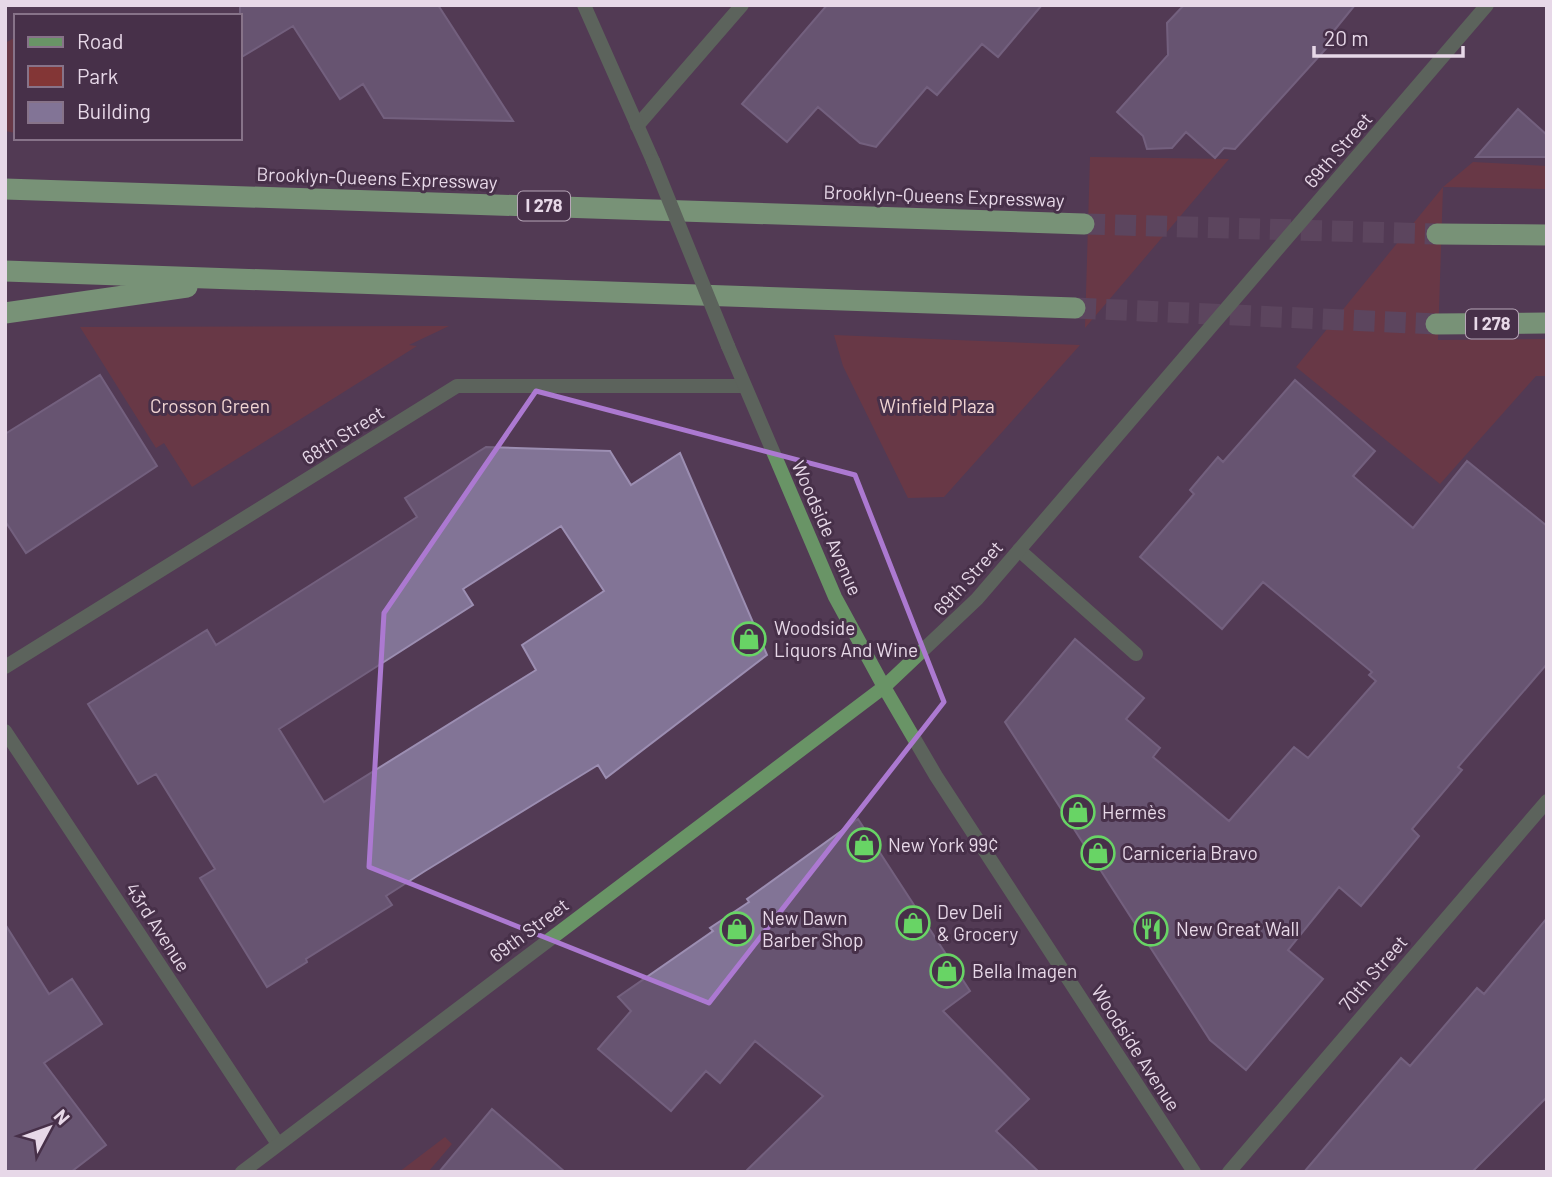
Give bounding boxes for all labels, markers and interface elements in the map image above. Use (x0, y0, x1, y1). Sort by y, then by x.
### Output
legend (14, 14, 242, 140)
scale bar (1314, 14, 1463, 58)
text: 20 m (1324, 25, 1369, 50)
text: Road (77, 28, 123, 53)
text: Park (77, 63, 118, 88)
text: Building (77, 98, 151, 123)
street label: 69th Street (1299, 107, 1377, 192)
street label: Brooklyn-Queens Expressway (256, 162, 498, 193)
street label: Brooklyn-Queens Expressway (823, 180, 1065, 211)
road number: I 278 (518, 191, 570, 220)
road number: I 278 (1466, 310, 1518, 338)
park label: Crosson Green (150, 394, 270, 417)
park label: Winfield Plaza (879, 394, 995, 417)
street label: 68th Street (297, 400, 388, 469)
street label: Woodside Avenue (787, 457, 868, 599)
street label: 69th Street (928, 536, 1007, 620)
place label: Woodside Liquors And Wine (774, 616, 918, 661)
shop icon: Woodside Liquors And Wine (730, 620, 768, 658)
shop icon: Hermès (1059, 793, 1097, 831)
place label: Hermès (1102, 800, 1166, 823)
shop icon: New York 99¢ (845, 826, 883, 864)
place label: New York 99¢ (888, 833, 998, 856)
shop icon: Carniceria Bravo (1079, 834, 1117, 872)
place label: Carniceria Bravo (1122, 841, 1258, 864)
street label: 43rd Avenue (121, 878, 196, 976)
street label: 69th Street (485, 893, 573, 967)
place label: Dev Deli & Grocery (937, 900, 1019, 945)
shop icon: Dev Deli & Grocery (894, 904, 932, 942)
place label: New Dawn Barber Shop (762, 906, 864, 951)
shop icon: New Dawn Barber Shop (718, 910, 756, 948)
restaurant icon: New Great Wall (1132, 910, 1170, 948)
place label: New Great Wall (1176, 917, 1299, 940)
street label: 70th Street (1334, 930, 1412, 1015)
shop icon: Bella Imagen (928, 952, 966, 990)
place label: Bella Imagen (972, 959, 1077, 982)
street label: Woodside Avenue (1087, 980, 1186, 1115)
north arrow (14, 1093, 84, 1163)
text: N (49, 1104, 75, 1129)

